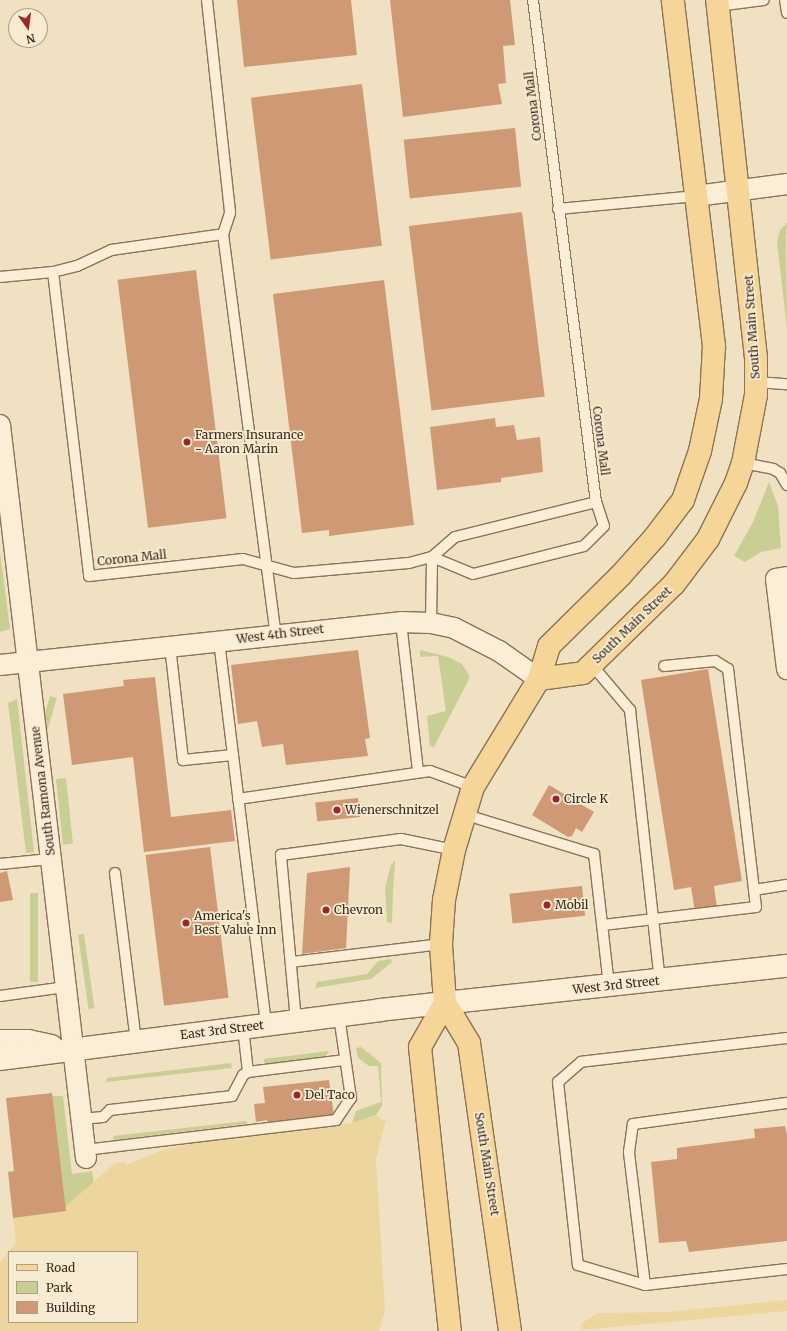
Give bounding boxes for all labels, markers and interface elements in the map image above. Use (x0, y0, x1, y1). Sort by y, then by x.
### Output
north arrow (8, 8, 48, 48)
text: N (25, 31, 37, 47)
street label: Corona Mall (522, 70, 544, 142)
street label: South Main Street (741, 274, 763, 380)
street label: Corona Mall (590, 405, 612, 477)
place label: Farmers Insurance - Aaron Marin (195, 428, 303, 456)
marker: Farmers Insurance - Aaron Marin (182, 437, 192, 447)
street label: Corona Mall (97, 547, 167, 569)
street label: South Main Street (589, 584, 675, 666)
street label: West 4th Street (235, 621, 325, 647)
street label: South Ramona Avenue (28, 726, 58, 856)
place label: Circle K (564, 792, 608, 806)
marker: Circle K (551, 794, 561, 804)
place label: Wienerschnitzel (345, 803, 439, 817)
marker: Wienerschnitzel (332, 805, 342, 815)
place label: Mobil (555, 898, 589, 912)
marker: Mobil (542, 900, 552, 910)
place label: Chevron (334, 903, 383, 917)
marker: Chevron (321, 905, 331, 915)
place label: America's Best Value Inn (194, 909, 276, 937)
marker: America's Best Value Inn (181, 918, 191, 928)
street label: West 3rd Street (572, 973, 660, 997)
street label: East 3rd Street (179, 1018, 265, 1042)
place label: Del Taco (305, 1088, 355, 1102)
marker: Del Taco (292, 1090, 302, 1100)
street label: South Main Street (472, 1111, 502, 1217)
legend (8, 1251, 138, 1323)
text: Road (46, 1260, 75, 1275)
text: Park (46, 1280, 73, 1295)
text: Building (46, 1300, 95, 1315)

